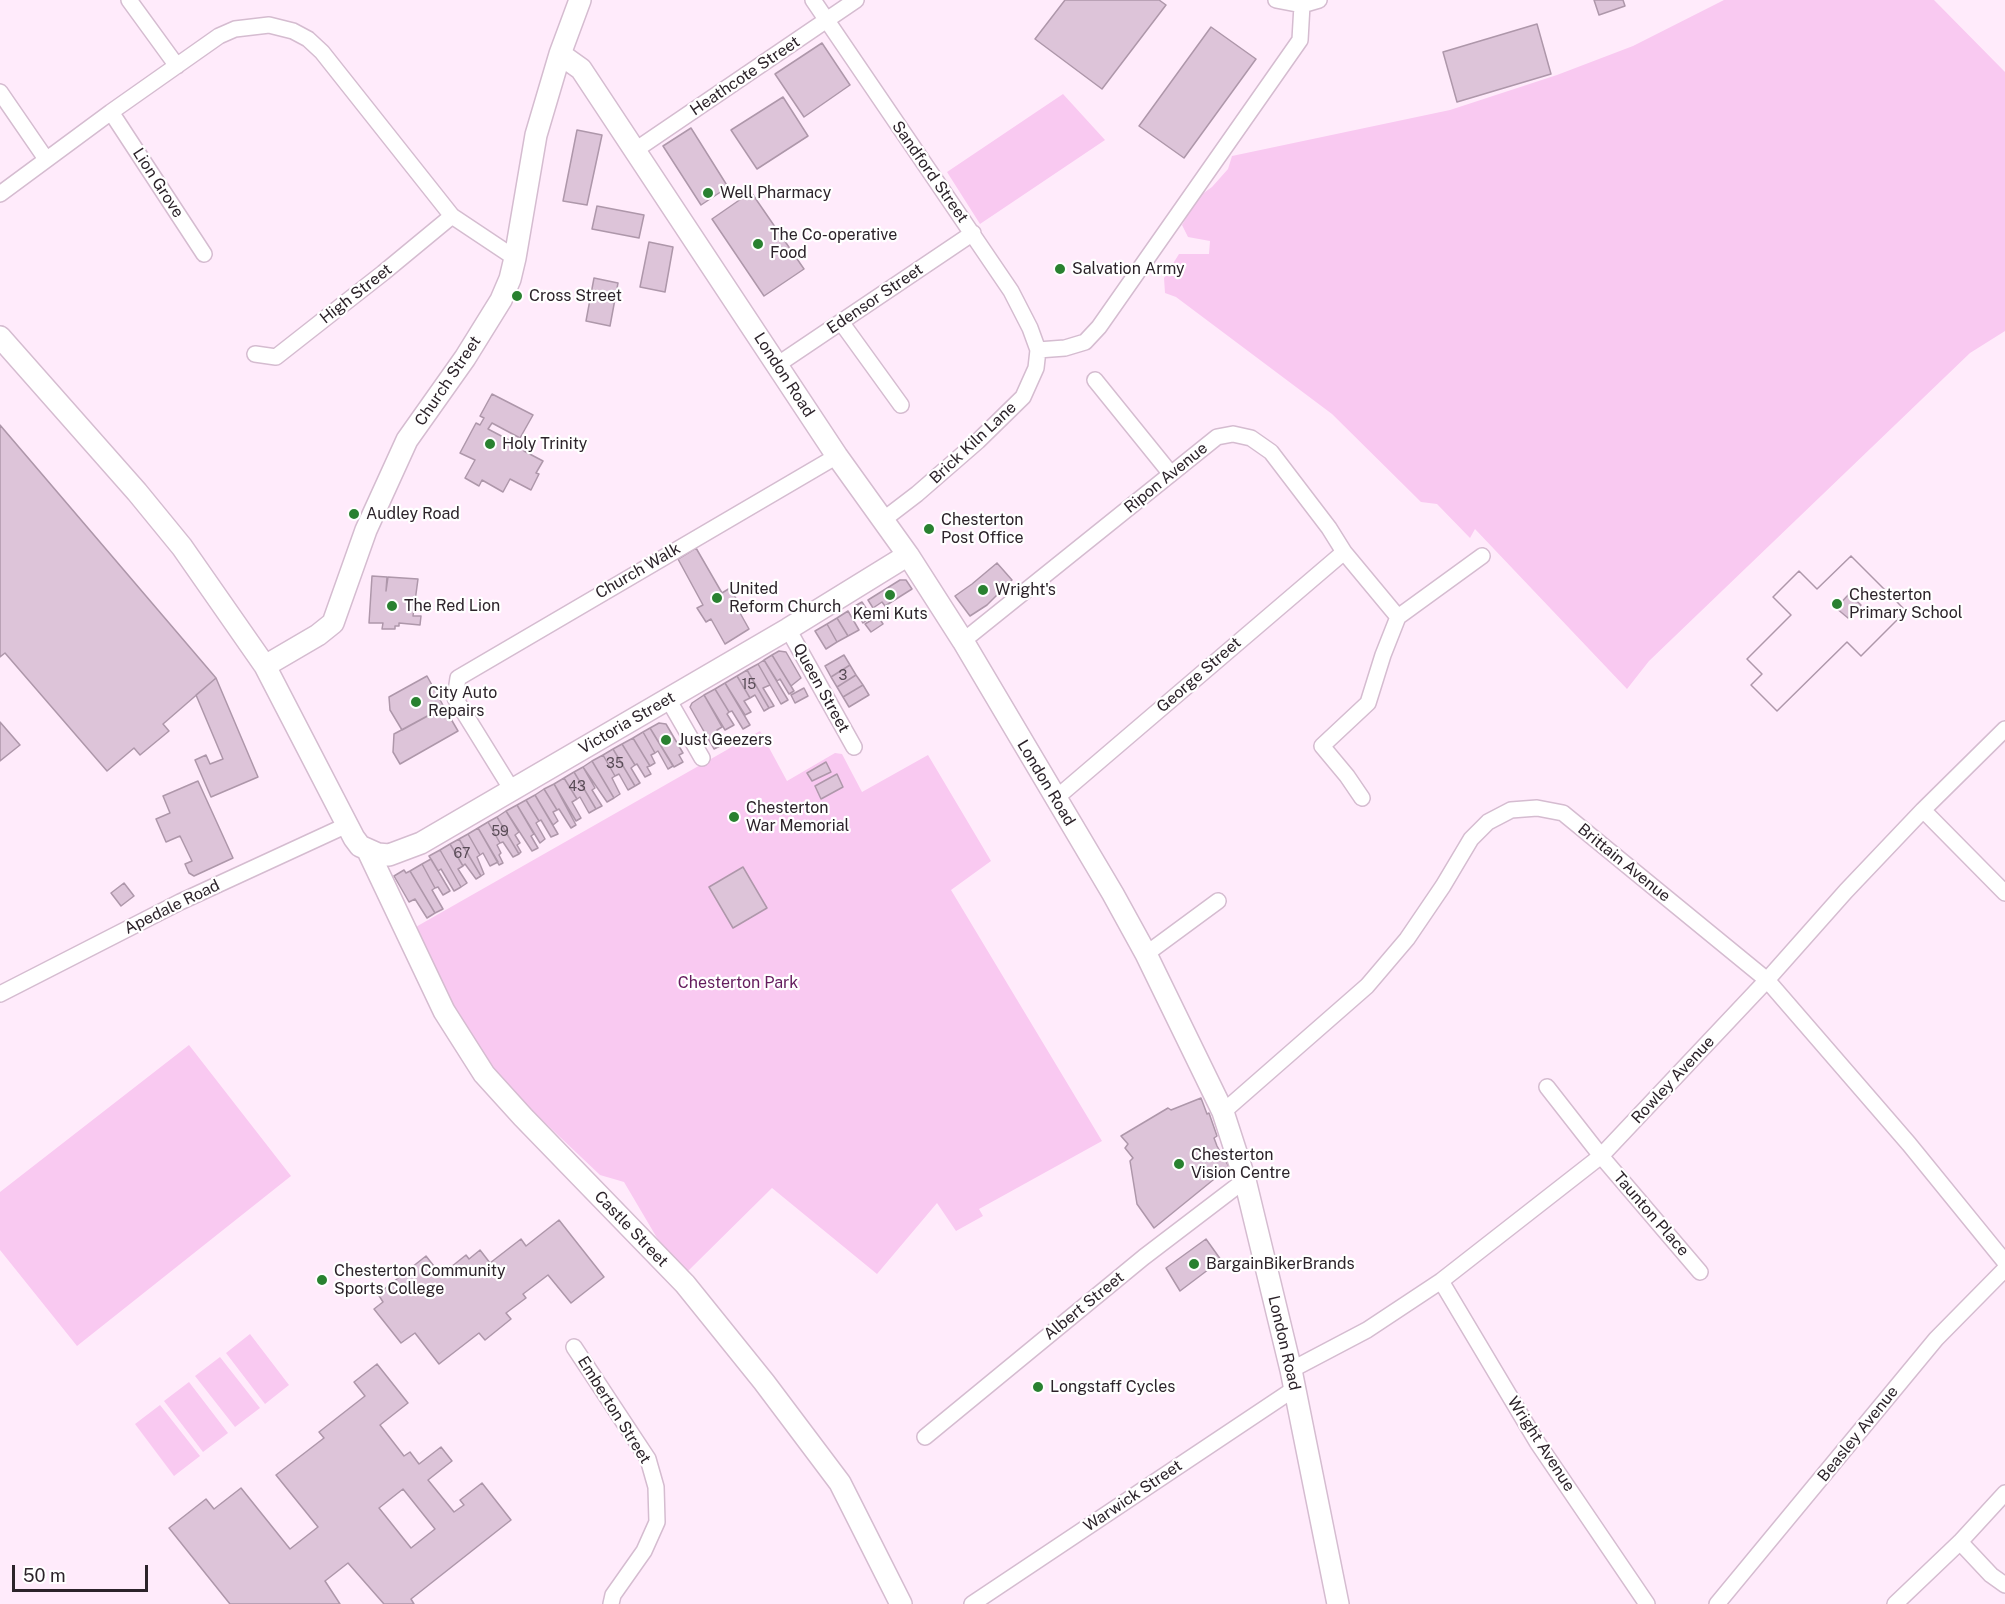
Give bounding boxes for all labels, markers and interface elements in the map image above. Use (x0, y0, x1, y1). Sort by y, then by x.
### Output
street label: Heathcote Street (687, 32, 803, 120)
street label: Sandford Street (888, 117, 972, 227)
street label: Lion Grove (128, 145, 188, 221)
place label: Well Pharmacy (720, 183, 831, 203)
marker: Well Pharmacy (701, 186, 715, 200)
place label: The Co-operative Food (770, 225, 897, 263)
marker: The Co-operative Food (751, 237, 765, 251)
place label: Salvation Army (1072, 259, 1185, 279)
street label: High Street (316, 260, 396, 328)
street label: Edensor Street (823, 260, 927, 338)
marker: Salvation Army (1053, 262, 1067, 276)
place label: Cross Street (529, 286, 622, 306)
marker: Cross Street (510, 289, 524, 303)
street label: London Road (750, 329, 818, 421)
street label: Church Street (411, 332, 485, 430)
street label: Brick Kiln Lane (926, 398, 1020, 488)
place label: Holy Trinity (502, 434, 587, 454)
marker: Holy Trinity (483, 437, 497, 451)
street label: Ripon Avenue (1121, 439, 1211, 517)
place label: Audley Road (366, 504, 460, 524)
marker: Audley Road (347, 507, 361, 521)
place label: Chesterton Post Office (941, 510, 1024, 548)
marker: Chesterton Post Office (922, 522, 936, 536)
street label: Church Walk (592, 539, 684, 603)
place label: United Reform Church (729, 579, 841, 617)
place label: Wright's (995, 580, 1056, 600)
marker: Wright's (976, 583, 990, 597)
place label: Chesterton Primary School (1849, 585, 1963, 623)
marker: Kemi Kuts (883, 588, 897, 602)
marker: United Reform Church (710, 591, 724, 605)
place label: The Red Lion (404, 596, 500, 616)
marker: Chesterton Primary School (1830, 597, 1844, 611)
marker: The Red Lion (385, 599, 399, 613)
place label: Kemi Kuts (852, 604, 928, 624)
street label: George Street (1153, 633, 1245, 717)
street label: Queen Street (789, 640, 853, 736)
house number: 3 (839, 668, 847, 684)
house number: 15 (742, 677, 756, 693)
place label: City Auto Repairs (428, 683, 497, 721)
street label: Victoria Street (576, 688, 678, 758)
marker: City Auto Repairs (409, 695, 423, 709)
place label: Just Geezers (678, 730, 772, 750)
marker: Just Geezers (659, 733, 673, 747)
street label: London Road (1013, 737, 1079, 829)
house number: 35 (606, 756, 624, 772)
house number: 43 (568, 779, 586, 795)
place label: Chesterton War Memorial (746, 798, 849, 836)
marker: Chesterton War Memorial (727, 810, 741, 824)
street label: Brittain Avenue (1574, 820, 1674, 906)
house number: 59 (491, 824, 509, 840)
house number: 67 (454, 846, 470, 862)
street label: Apedale Road (121, 876, 223, 938)
park label: Chesterton Park (678, 973, 798, 993)
street label: Rowley Avenue (1628, 1032, 1718, 1128)
place label: Chesterton Vision Centre (1191, 1145, 1290, 1183)
marker: Chesterton Vision Centre (1172, 1157, 1186, 1171)
street label: Taunton Place (1609, 1168, 1693, 1260)
street label: Castle Street (590, 1187, 672, 1271)
place label: BargainBikerBrands (1206, 1254, 1355, 1274)
marker: BargainBikerBrands (1187, 1257, 1201, 1271)
place label: Chesterton Community Sports College (334, 1261, 506, 1299)
street label: Albert Street (1040, 1268, 1128, 1344)
marker: Chesterton Community Sports College (315, 1273, 329, 1287)
street label: London Road (1264, 1294, 1304, 1392)
street label: Emberton Street (573, 1353, 655, 1467)
place label: Longstaff Cycles (1050, 1377, 1175, 1397)
marker: Longstaff Cycles (1031, 1380, 1045, 1394)
street label: Beasley Avenue (1814, 1382, 1902, 1486)
street label: Wright Avenue (1503, 1393, 1579, 1495)
street label: Warwick Street (1080, 1456, 1186, 1536)
scale bar (15, 1553, 152, 1591)
text: 50 m (23, 1565, 66, 1586)

